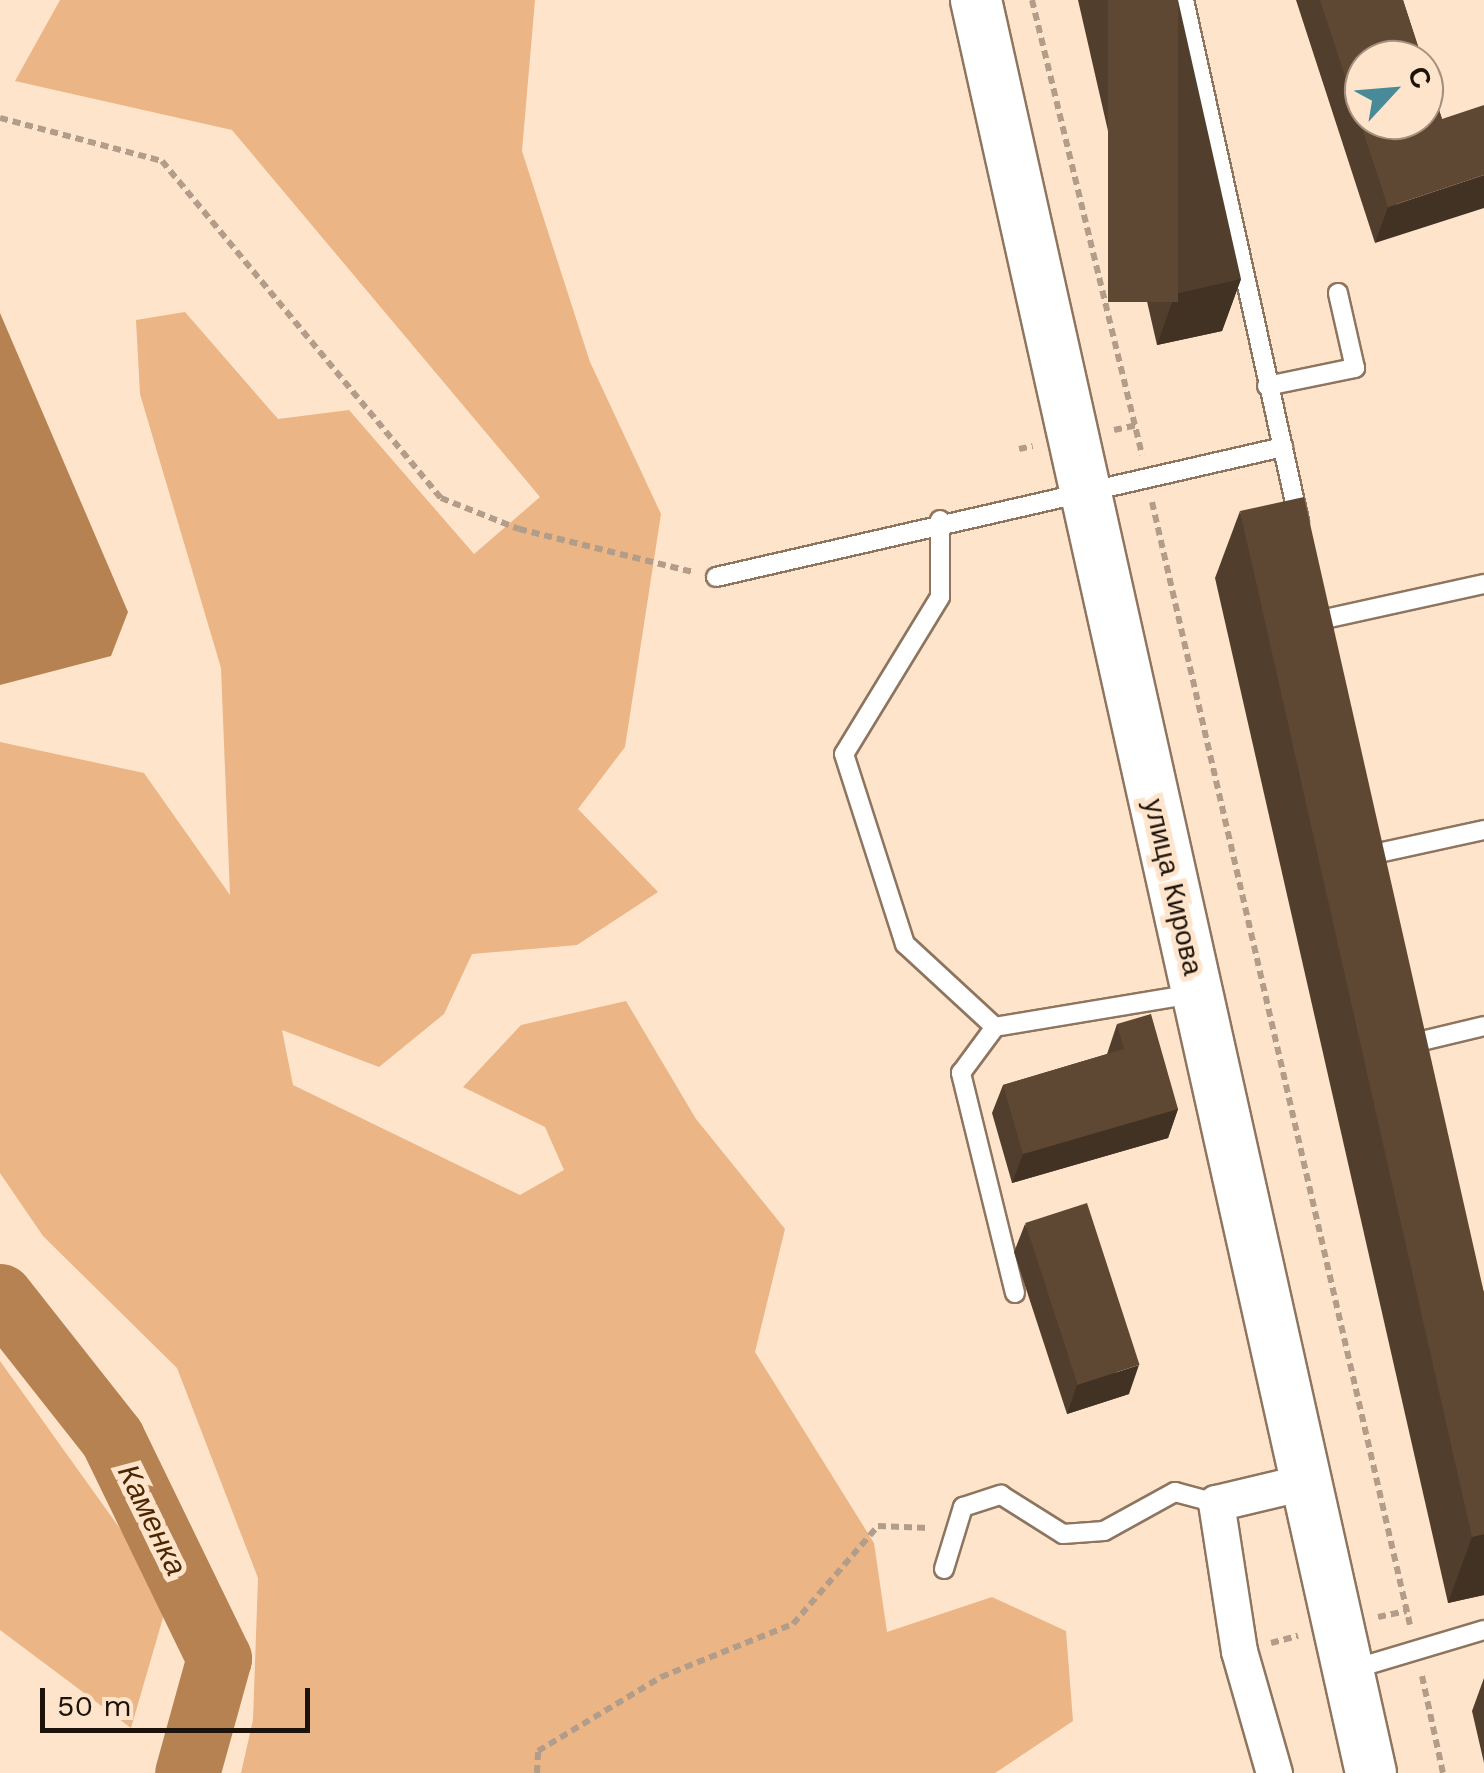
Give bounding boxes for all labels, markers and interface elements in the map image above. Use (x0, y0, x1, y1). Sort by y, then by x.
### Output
north arrow (1344, 40, 1444, 140)
text: С (1400, 61, 1439, 94)
street label: улица Кирова (1136, 796, 1210, 978)
water label: Каменка (110, 1459, 194, 1581)
scale bar (45, 1668, 315, 1730)
text: 50 m (57, 1688, 132, 1723)

